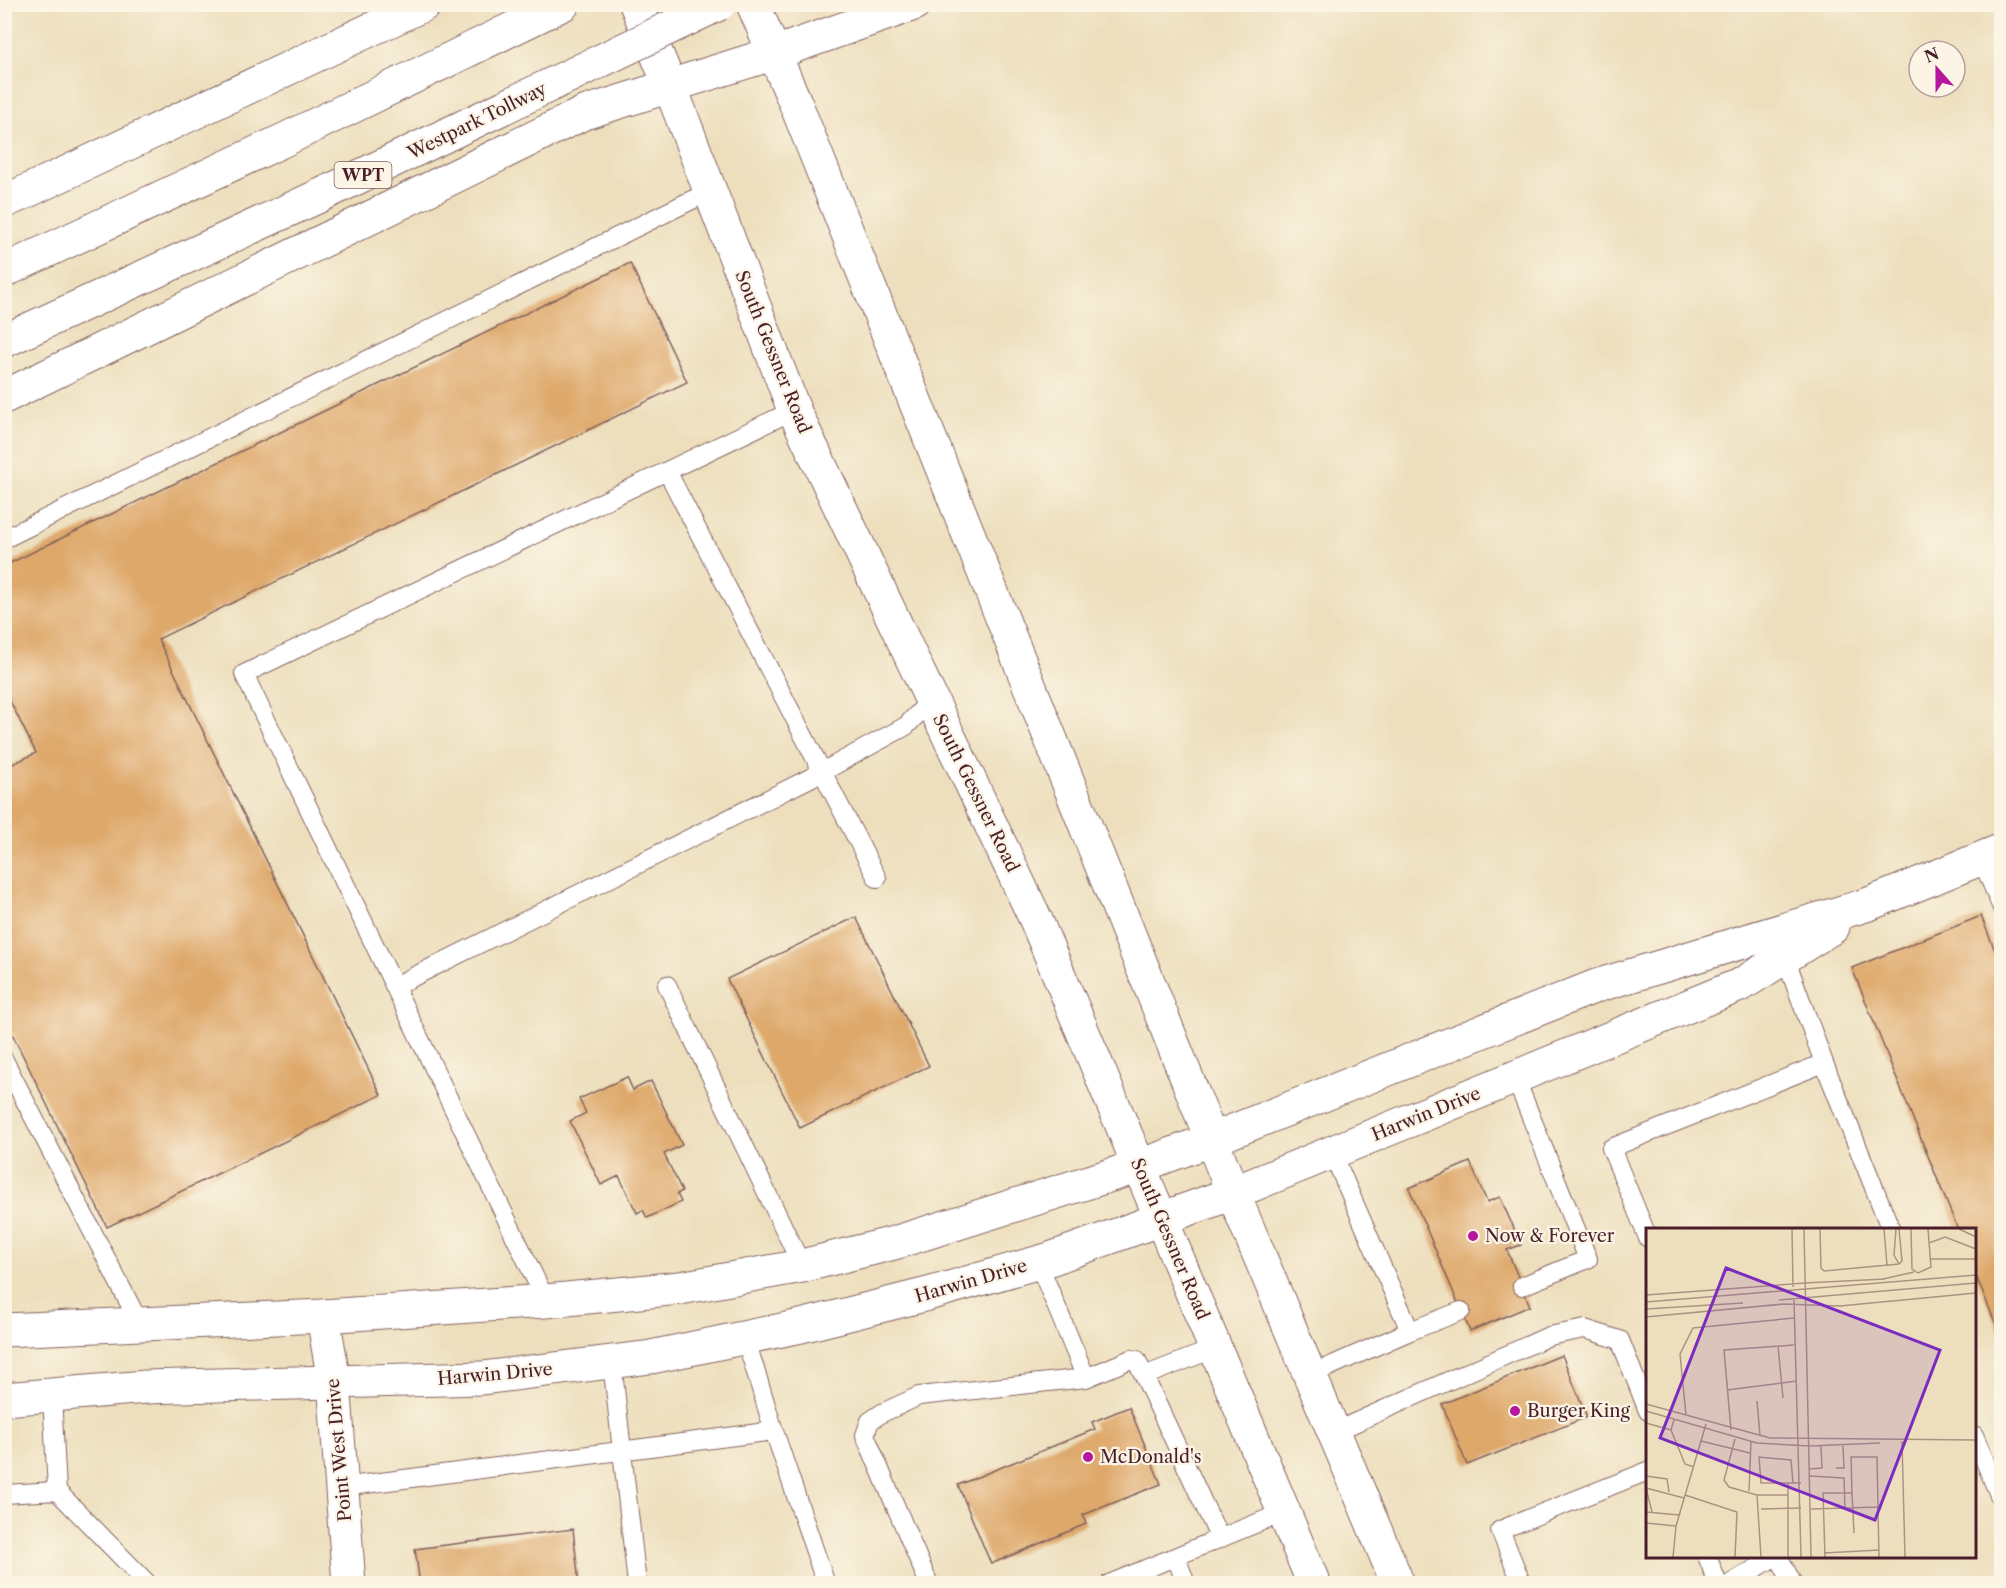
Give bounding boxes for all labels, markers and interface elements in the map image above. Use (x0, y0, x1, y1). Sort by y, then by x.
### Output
north arrow (1907, 39, 1967, 99)
text: N (1922, 43, 1942, 67)
street label: Westpark Tollway (403, 77, 551, 165)
road number: WPT (334, 162, 392, 188)
street label: South Gessner Road (730, 267, 816, 437)
street label: South Gessner Road (928, 710, 1024, 876)
street label: Harwin Drive (1368, 1082, 1484, 1146)
street label: South Gessner Road (1126, 1155, 1214, 1323)
place label: Now & Forever (1485, 1225, 1615, 1247)
inset map (1646, 1228, 1976, 1558)
marker: Now & Forever (1466, 1229, 1480, 1243)
street label: Harwin Drive (912, 1254, 1030, 1308)
street label: Harwin Drive (436, 1358, 554, 1390)
street label: Point West Drive (322, 1378, 356, 1522)
place label: Burger King (1527, 1400, 1630, 1422)
marker: Burger King (1508, 1404, 1522, 1418)
place label: McDonald's (1100, 1446, 1202, 1468)
marker: McDonald's (1081, 1450, 1095, 1464)

